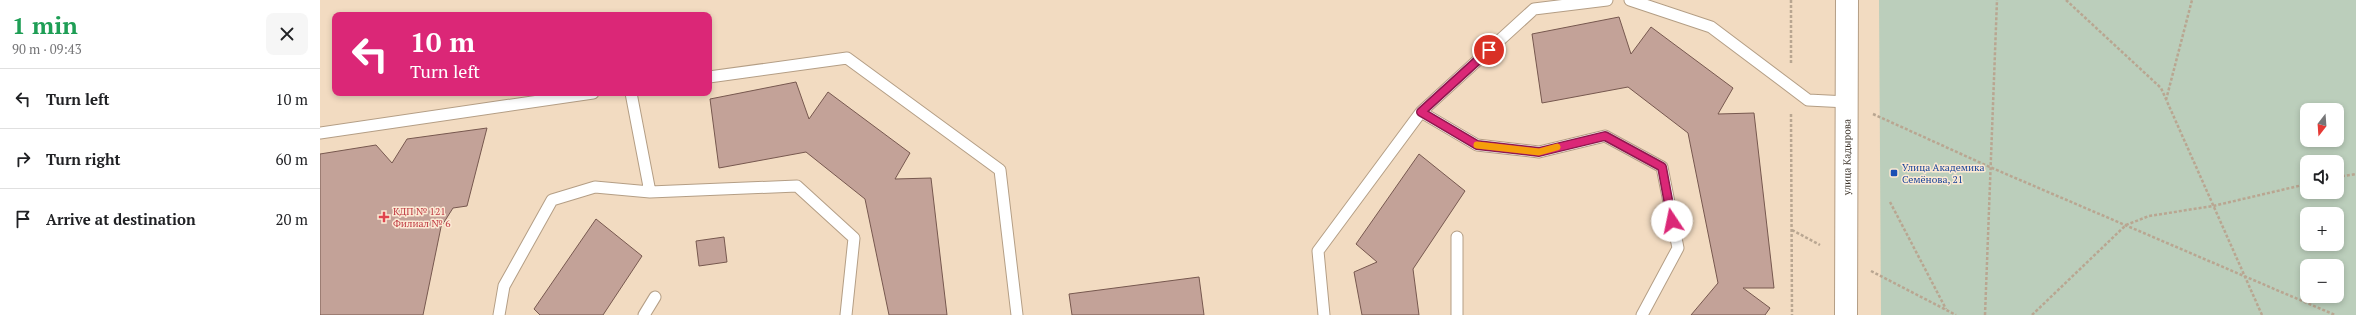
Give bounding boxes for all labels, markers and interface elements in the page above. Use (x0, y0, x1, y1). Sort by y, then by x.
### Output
text: 1 min (12, 9, 78, 41)
button: close (266, 13, 308, 55)
text: 10 m (410, 23, 475, 60)
icon: left (344, 28, 396, 80)
pin (1472, 33, 1506, 67)
icon: arrive (1478, 39, 1500, 61)
text: 90 m · 09:43 (12, 40, 82, 58)
text: Turn left (410, 59, 480, 83)
icon: left (12, 88, 34, 110)
text: Turn left (46, 89, 110, 109)
text: 10 m (275, 89, 308, 109)
north arrow (2300, 103, 2344, 147)
map controls (2300, 103, 2344, 303)
street label: улица Кадырова (1840, 119, 1854, 196)
icon: right (12, 148, 34, 170)
text: Turn right (46, 149, 121, 169)
text: 60 m (275, 149, 308, 169)
button: sound (2300, 155, 2344, 199)
place label: Улица Академика Семёнова, 21 (1902, 161, 1985, 186)
marker: Улица Академика Семёнова, 21 (1889, 168, 1899, 178)
position arrow (1651, 200, 1693, 242)
place label: КДП № 121 Филиал № 6 (393, 205, 451, 230)
button: + (2300, 207, 2344, 251)
icon: arrive (12, 208, 34, 230)
text: Arrive at destination (46, 209, 196, 229)
text: 20 m (275, 209, 308, 229)
marker: КДП № 121 Филиал № 6 (378, 211, 390, 223)
button: − (2300, 259, 2344, 303)

